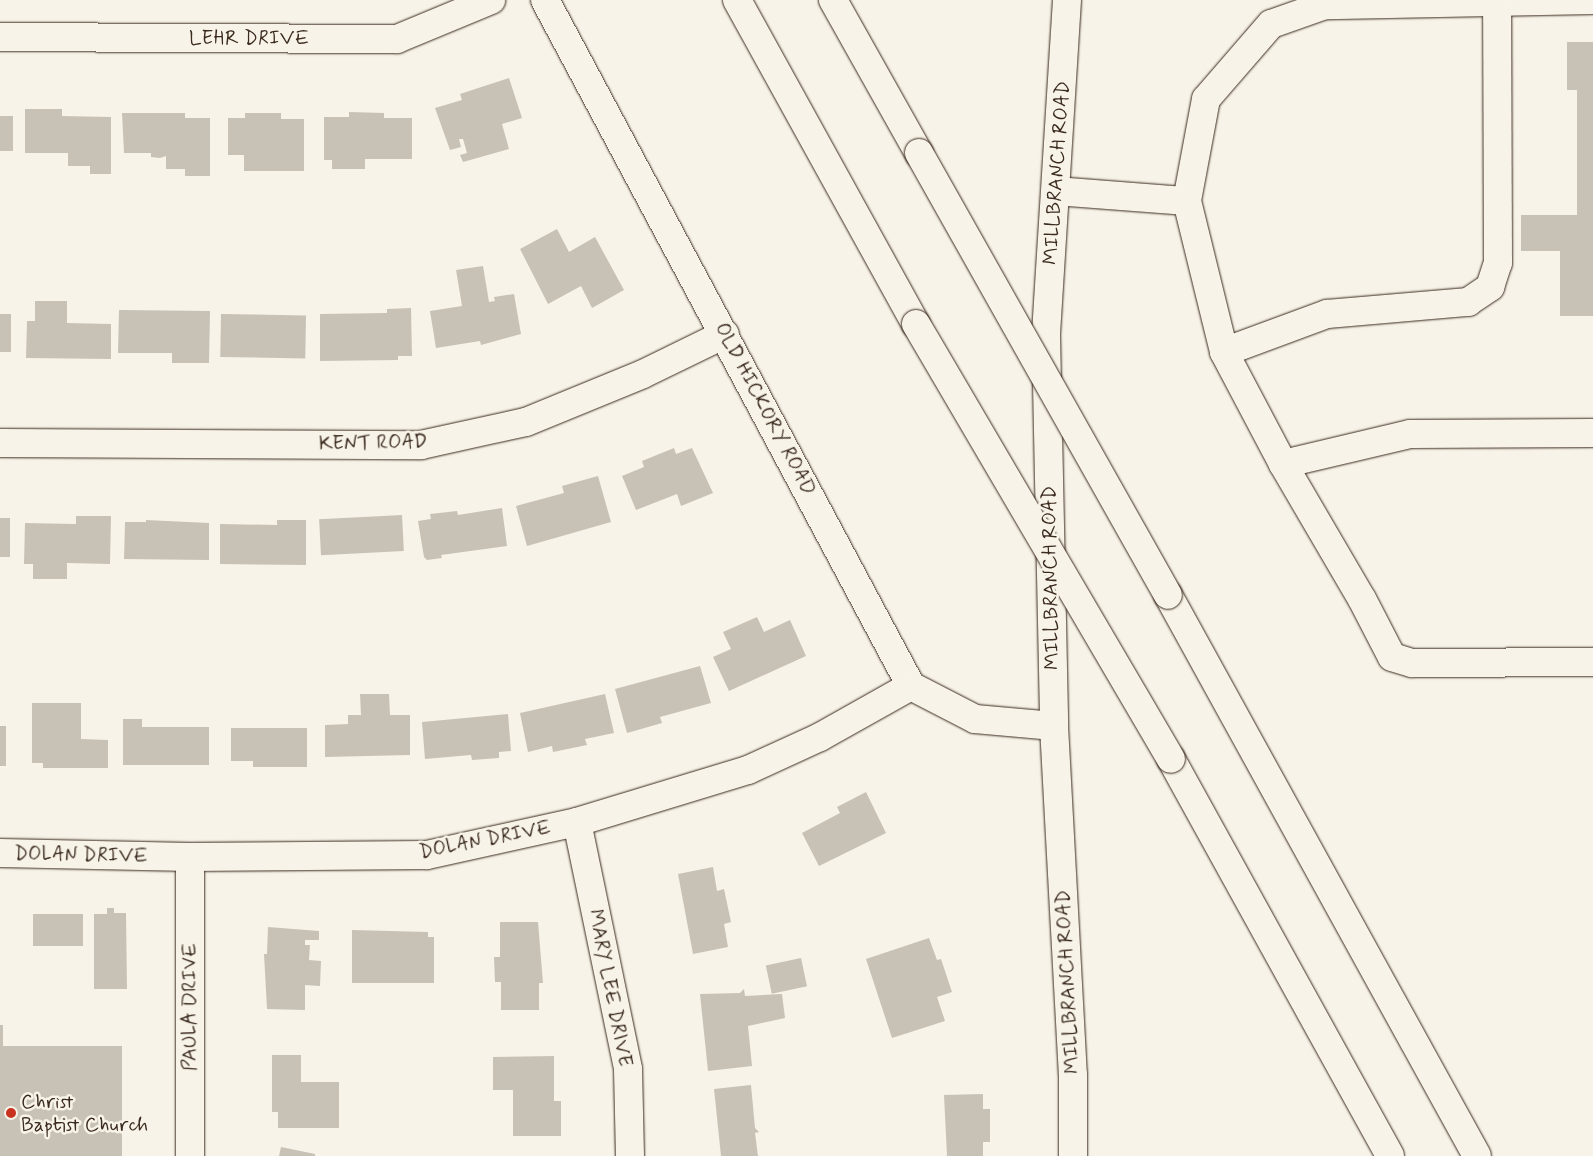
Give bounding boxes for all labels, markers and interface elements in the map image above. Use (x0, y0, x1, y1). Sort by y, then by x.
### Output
street label: LEHR DRIVE (189, 26, 309, 50)
street label: MILLBRANCH ROAD (1039, 81, 1075, 265)
street label: OLD HICKORY ROAD (711, 323, 819, 495)
street label: KENT ROAD (319, 430, 427, 456)
street label: MILLBRANCH ROAD (1037, 487, 1065, 669)
street label: DOLAN DRIVE (417, 815, 553, 865)
street label: DOLAN DRIVE (14, 842, 148, 868)
street label: MILLBRANCH ROAD (1051, 891, 1085, 1073)
street label: MARY LEE DRIVE (582, 904, 638, 1072)
street label: PAULA DRIVE (178, 942, 202, 1072)
place label: Christ Baptist Church (21, 1090, 148, 1137)
marker: Christ Baptist Church (5, 1107, 17, 1119)

